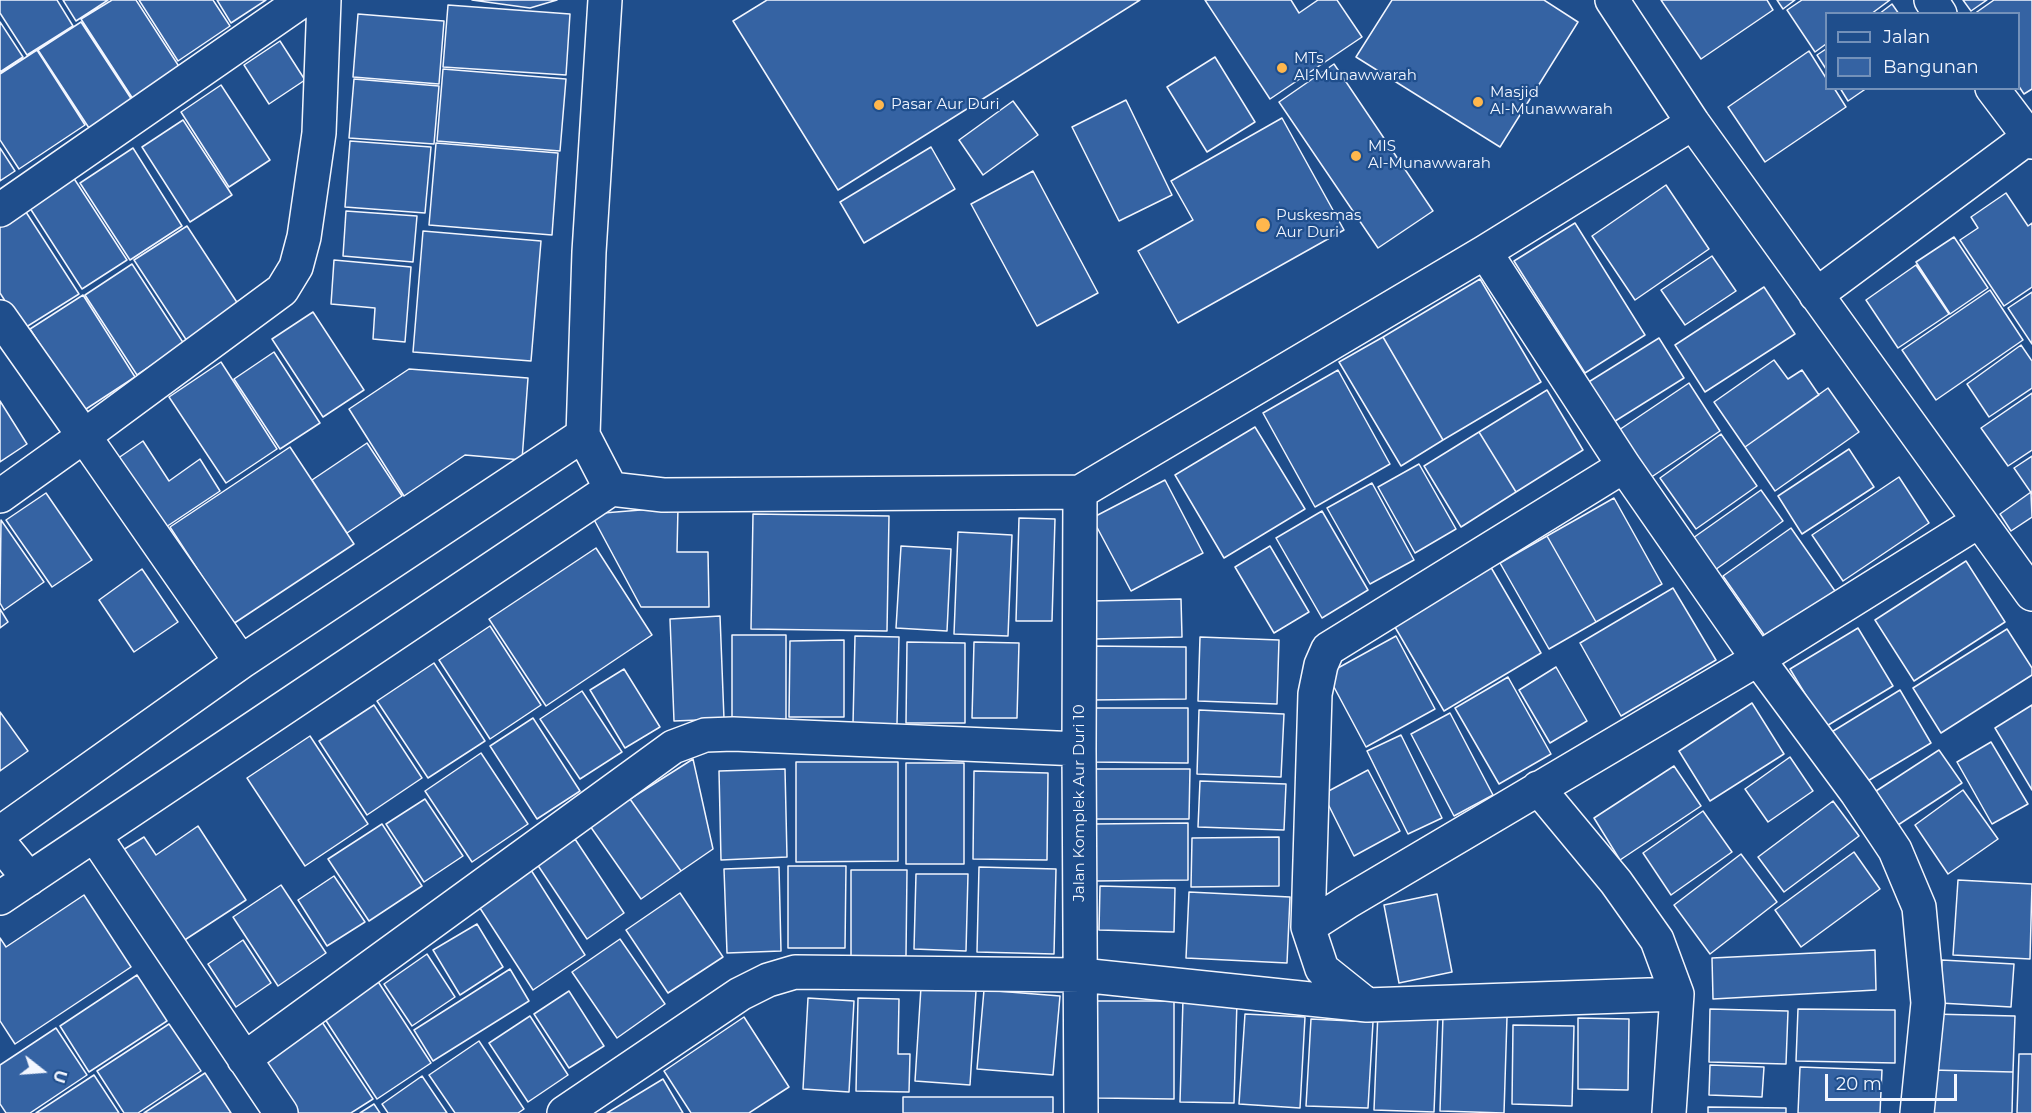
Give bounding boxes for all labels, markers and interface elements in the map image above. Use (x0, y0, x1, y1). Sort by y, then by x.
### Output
legend (1825, 12, 2020, 90)
text: Jalan (1883, 26, 1930, 48)
place label: MTs Al-Munawwarah (1294, 50, 1417, 85)
text: Bangunan (1883, 56, 1979, 78)
marker: MTs Al-Munawwarah (1275, 61, 1289, 75)
place label: Masjid Al-Munawwarah (1490, 84, 1613, 119)
marker: Masjid Al-Munawwarah (1471, 95, 1485, 109)
place label: Pasar Aur Duri (891, 96, 1000, 114)
marker: Pasar Aur Duri (872, 98, 886, 112)
place label: MIS Al-Munawwarah (1368, 138, 1491, 173)
marker: MIS Al-Munawwarah (1349, 149, 1363, 163)
place label: Puskesmas Aur Duri (1276, 207, 1361, 242)
marker: Puskesmas Aur Duri (1254, 216, 1272, 234)
street label: Jalan Komplek Aur Duri 10 (1071, 704, 1089, 902)
north arrow (12, 1041, 72, 1101)
scale bar (1828, 1062, 1960, 1100)
text: U (49, 1068, 71, 1085)
text: 20 m (1836, 1073, 1882, 1095)

